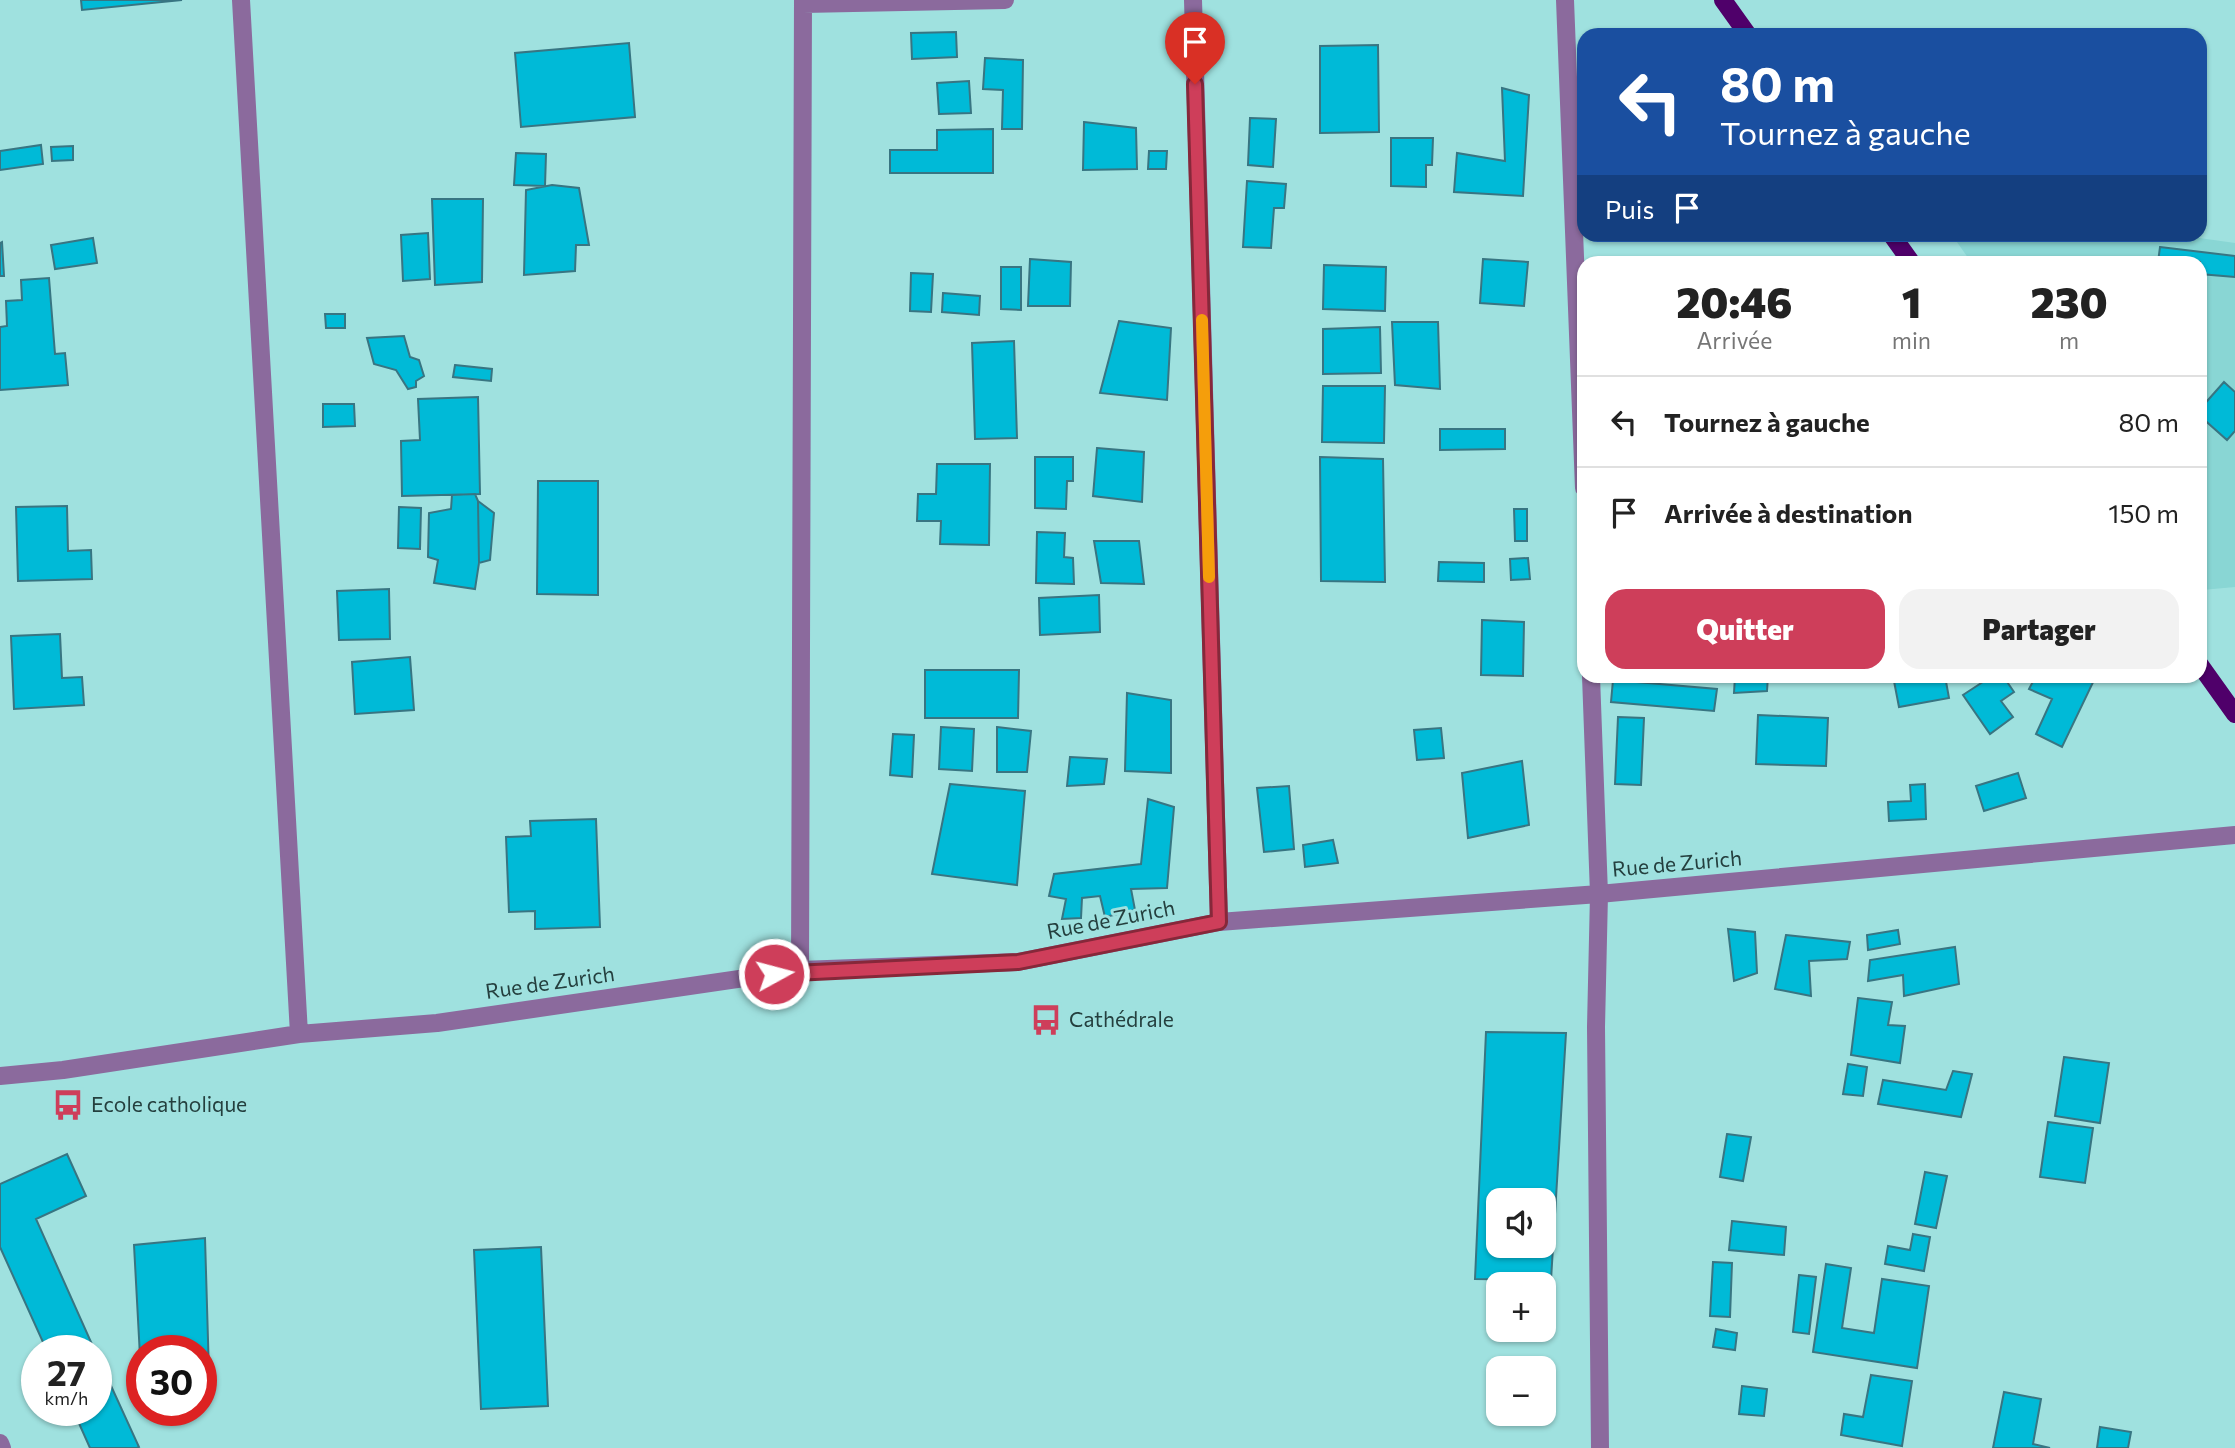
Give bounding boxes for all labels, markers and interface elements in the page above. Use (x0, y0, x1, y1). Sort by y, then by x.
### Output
pin (1165, 12.0, 1225, 84)
icon: arrive (1176, 23, 1214, 61)
text: 80 m (1720, 52, 1835, 112)
icon: left (1605, 56, 1696, 147)
text: Tournez à gauche (1720, 112, 1971, 152)
icon: arrive (1668, 189, 1706, 227)
text: Puis (1605, 193, 1654, 224)
text: 20:46 (1676, 275, 1792, 327)
text: 1 (1902, 275, 1921, 327)
text: 230 (2030, 275, 2108, 327)
text: Arrivée (1697, 326, 1772, 354)
text: min (1892, 326, 1931, 354)
text: m (2059, 326, 2079, 354)
icon: left (1605, 403, 1643, 441)
text: Tournez à gauche (1664, 406, 1870, 437)
text: 80 m (2119, 406, 2179, 437)
icon: arrive (1605, 494, 1643, 532)
text: Arrivée à destination (1664, 497, 1912, 528)
text: 150 m (2108, 497, 2179, 528)
button: Quitter (1605, 589, 1885, 669)
button: Partager (1899, 589, 2179, 669)
street label: Rue de Zurich (1611, 844, 1743, 881)
street label: Rue de Zurich (1044, 894, 1177, 943)
position arrow (737, 937, 811, 1011)
street label: Rue de Zurich (484, 960, 616, 1003)
bus stop icon: Cathédrale (1029, 1003, 1063, 1037)
place label: Cathédrale (1069, 1006, 1174, 1031)
bus stop icon: Ecole catholique (51, 1088, 85, 1122)
place label: Ecole catholique (91, 1091, 247, 1116)
map controls (1486, 1188, 1556, 1426)
button: sound (1486, 1188, 1556, 1258)
button: + (1486, 1272, 1556, 1342)
speed limit sign: 30 (126, 1335, 217, 1426)
text: 27 (47, 1350, 86, 1393)
button: − (1486, 1356, 1556, 1426)
text: km/h (45, 1387, 88, 1409)

